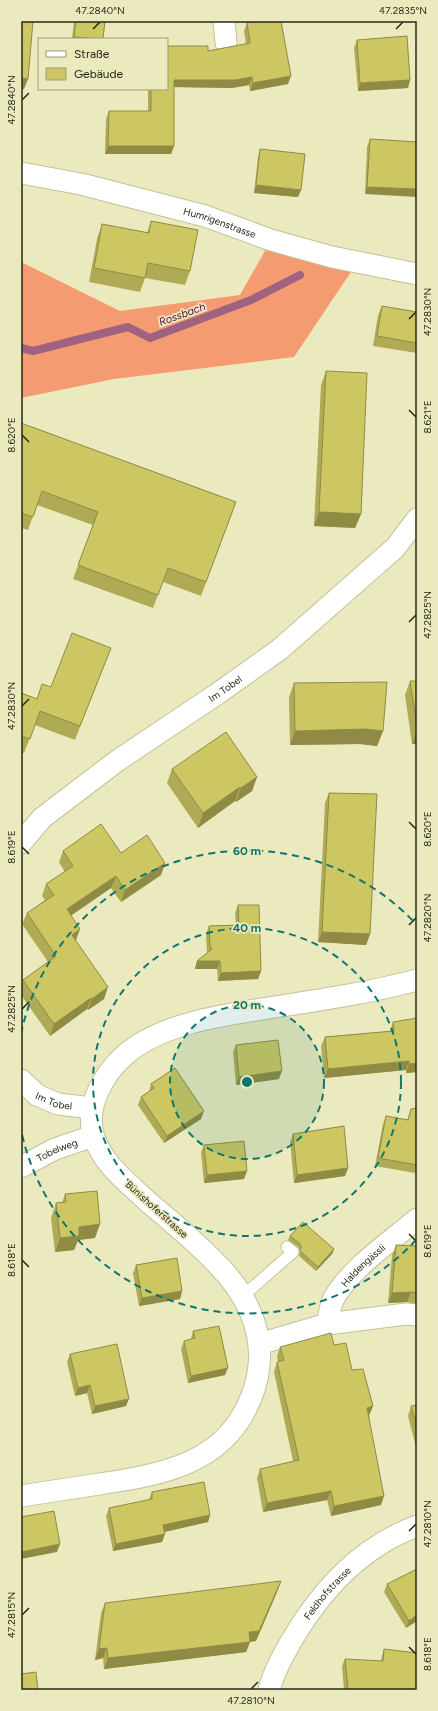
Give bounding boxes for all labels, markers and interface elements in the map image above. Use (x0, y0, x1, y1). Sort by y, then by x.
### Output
text: 47.2840°N (75, 4, 125, 17)
text: 47.2835°N (379, 4, 427, 17)
legend (38, 38, 168, 90)
text: Straße (74, 47, 110, 61)
text: Gebäude (74, 67, 124, 81)
text: 47.2840°N (5, 75, 18, 125)
street label: Humrigenstrasse (182, 205, 258, 241)
text: 47.2830°N (421, 288, 434, 336)
water label: Rossbach (157, 300, 207, 329)
text: 8.621°E (421, 400, 434, 434)
text: 8.620°E (5, 417, 18, 453)
text: 47.2825°N (421, 591, 434, 639)
street label: Im Tobel (206, 672, 245, 705)
text: 47.2830°N (5, 682, 18, 730)
text: 8.620°E (421, 811, 434, 847)
text: 8.619°E (5, 830, 18, 864)
text: 60 m (233, 844, 261, 858)
text: 47.2820°N (421, 894, 434, 942)
text: 40 m (233, 921, 261, 935)
text: 47.2825°N (5, 985, 18, 1033)
text: 20 m (233, 998, 261, 1012)
centre of rings (240, 1075, 254, 1089)
street label: Im Tobel (33, 1089, 73, 1113)
street label: Tobelweg (34, 1136, 79, 1165)
street label: Bünishoferstrasse (123, 1178, 191, 1241)
text: 8.619°E (421, 1224, 434, 1258)
street label: Haldengässli (338, 1241, 388, 1290)
text: 8.618°E (5, 1243, 18, 1277)
text: 47.2810°N (421, 1500, 434, 1548)
street label: Feldhofstrasse (301, 1564, 354, 1622)
text: 47.2815°N (5, 1592, 18, 1638)
text: 8.618°E (421, 1637, 434, 1671)
text: 47.2810°N (227, 1694, 275, 1707)

